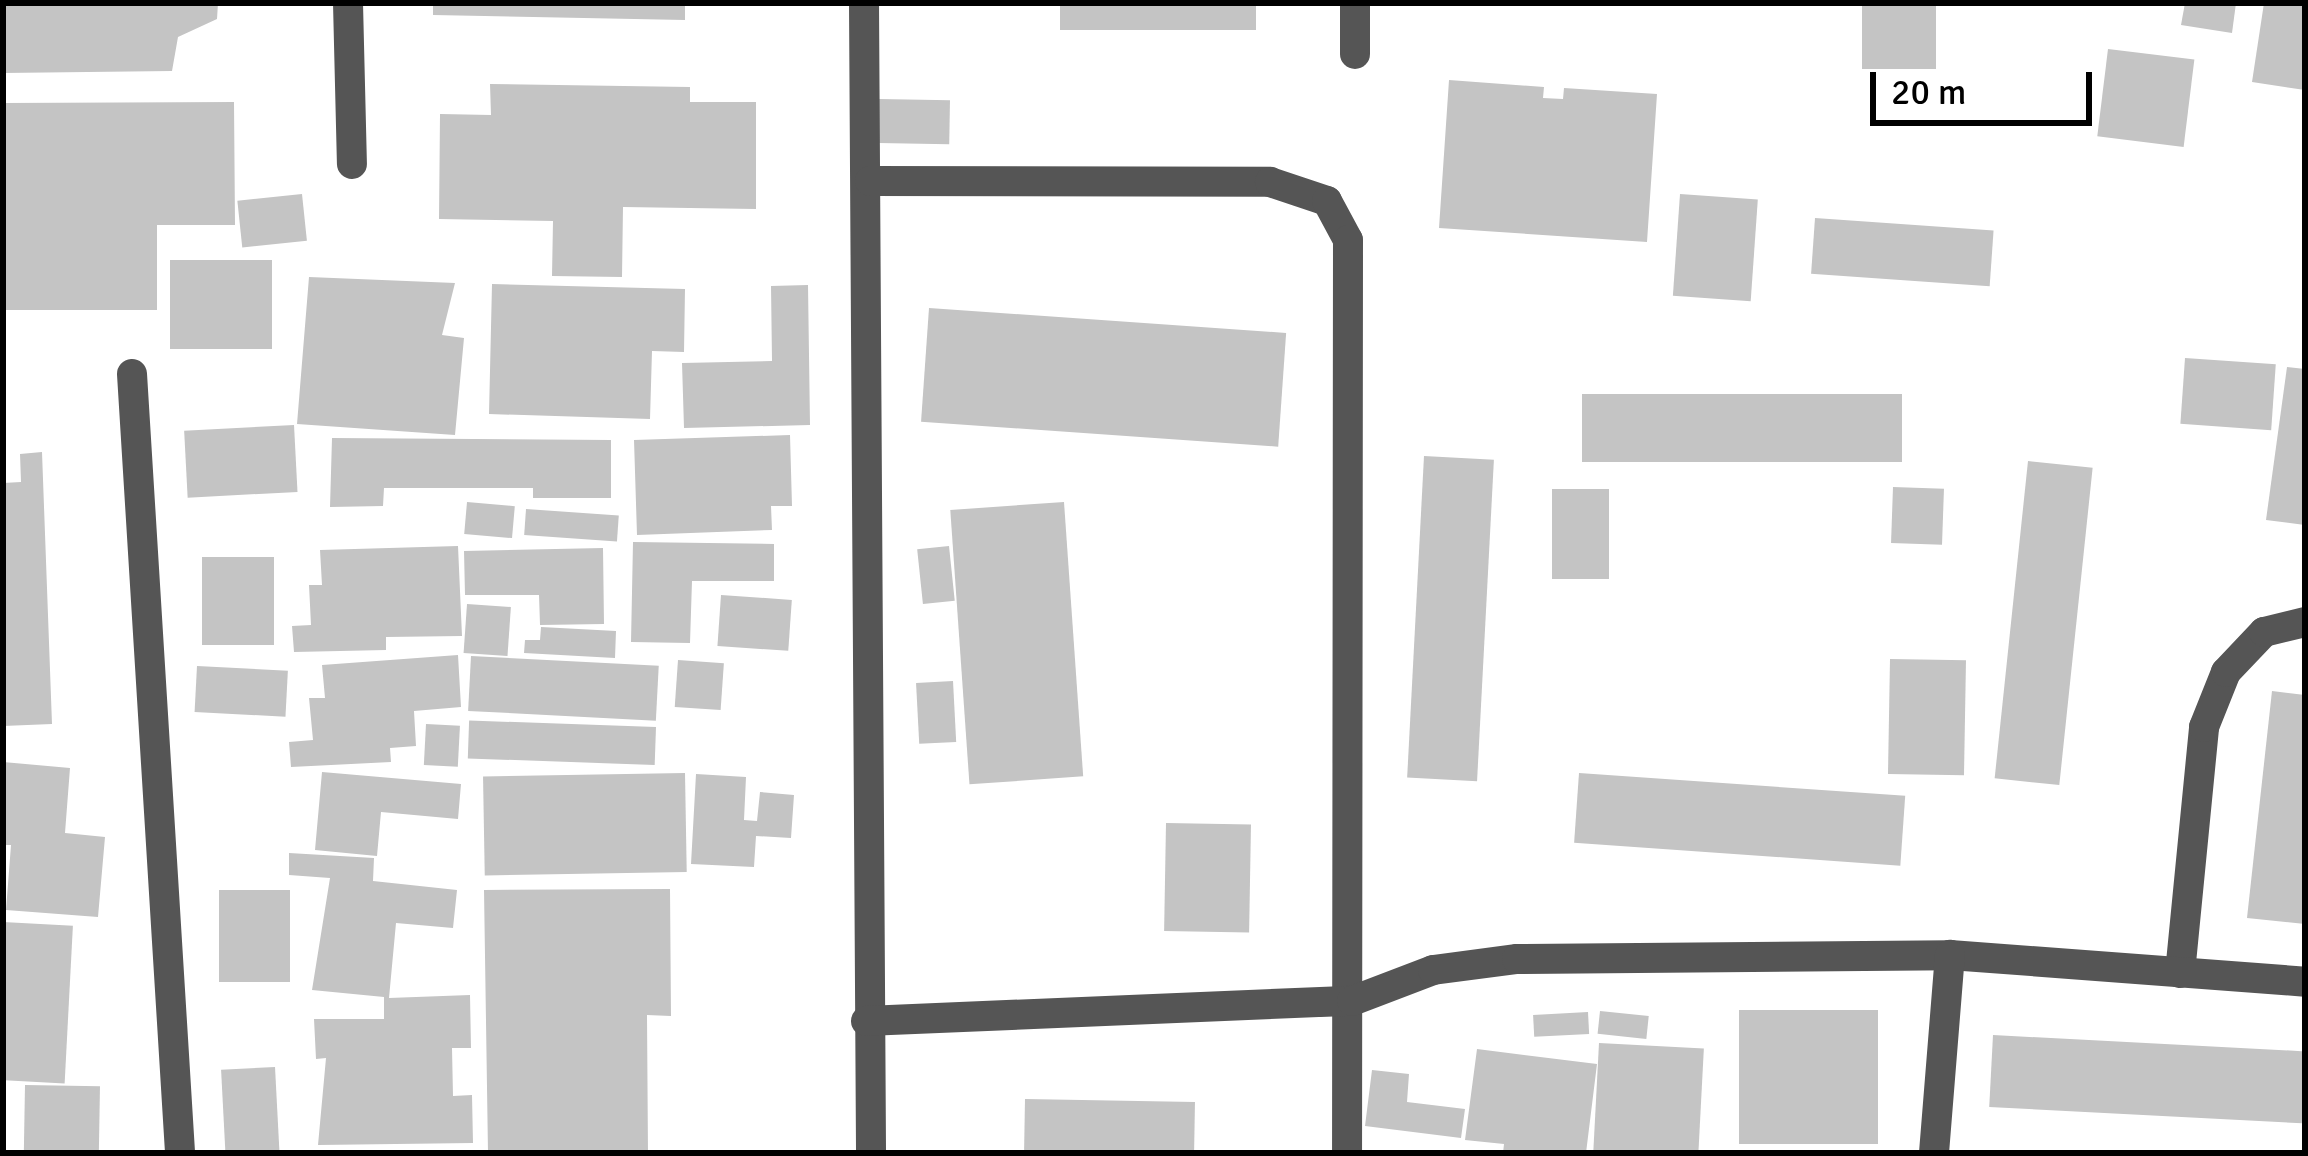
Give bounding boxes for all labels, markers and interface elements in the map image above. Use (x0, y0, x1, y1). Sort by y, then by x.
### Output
scale bar (1876, 48, 2098, 122)
text: 20 m (1891, 70, 1967, 115)

